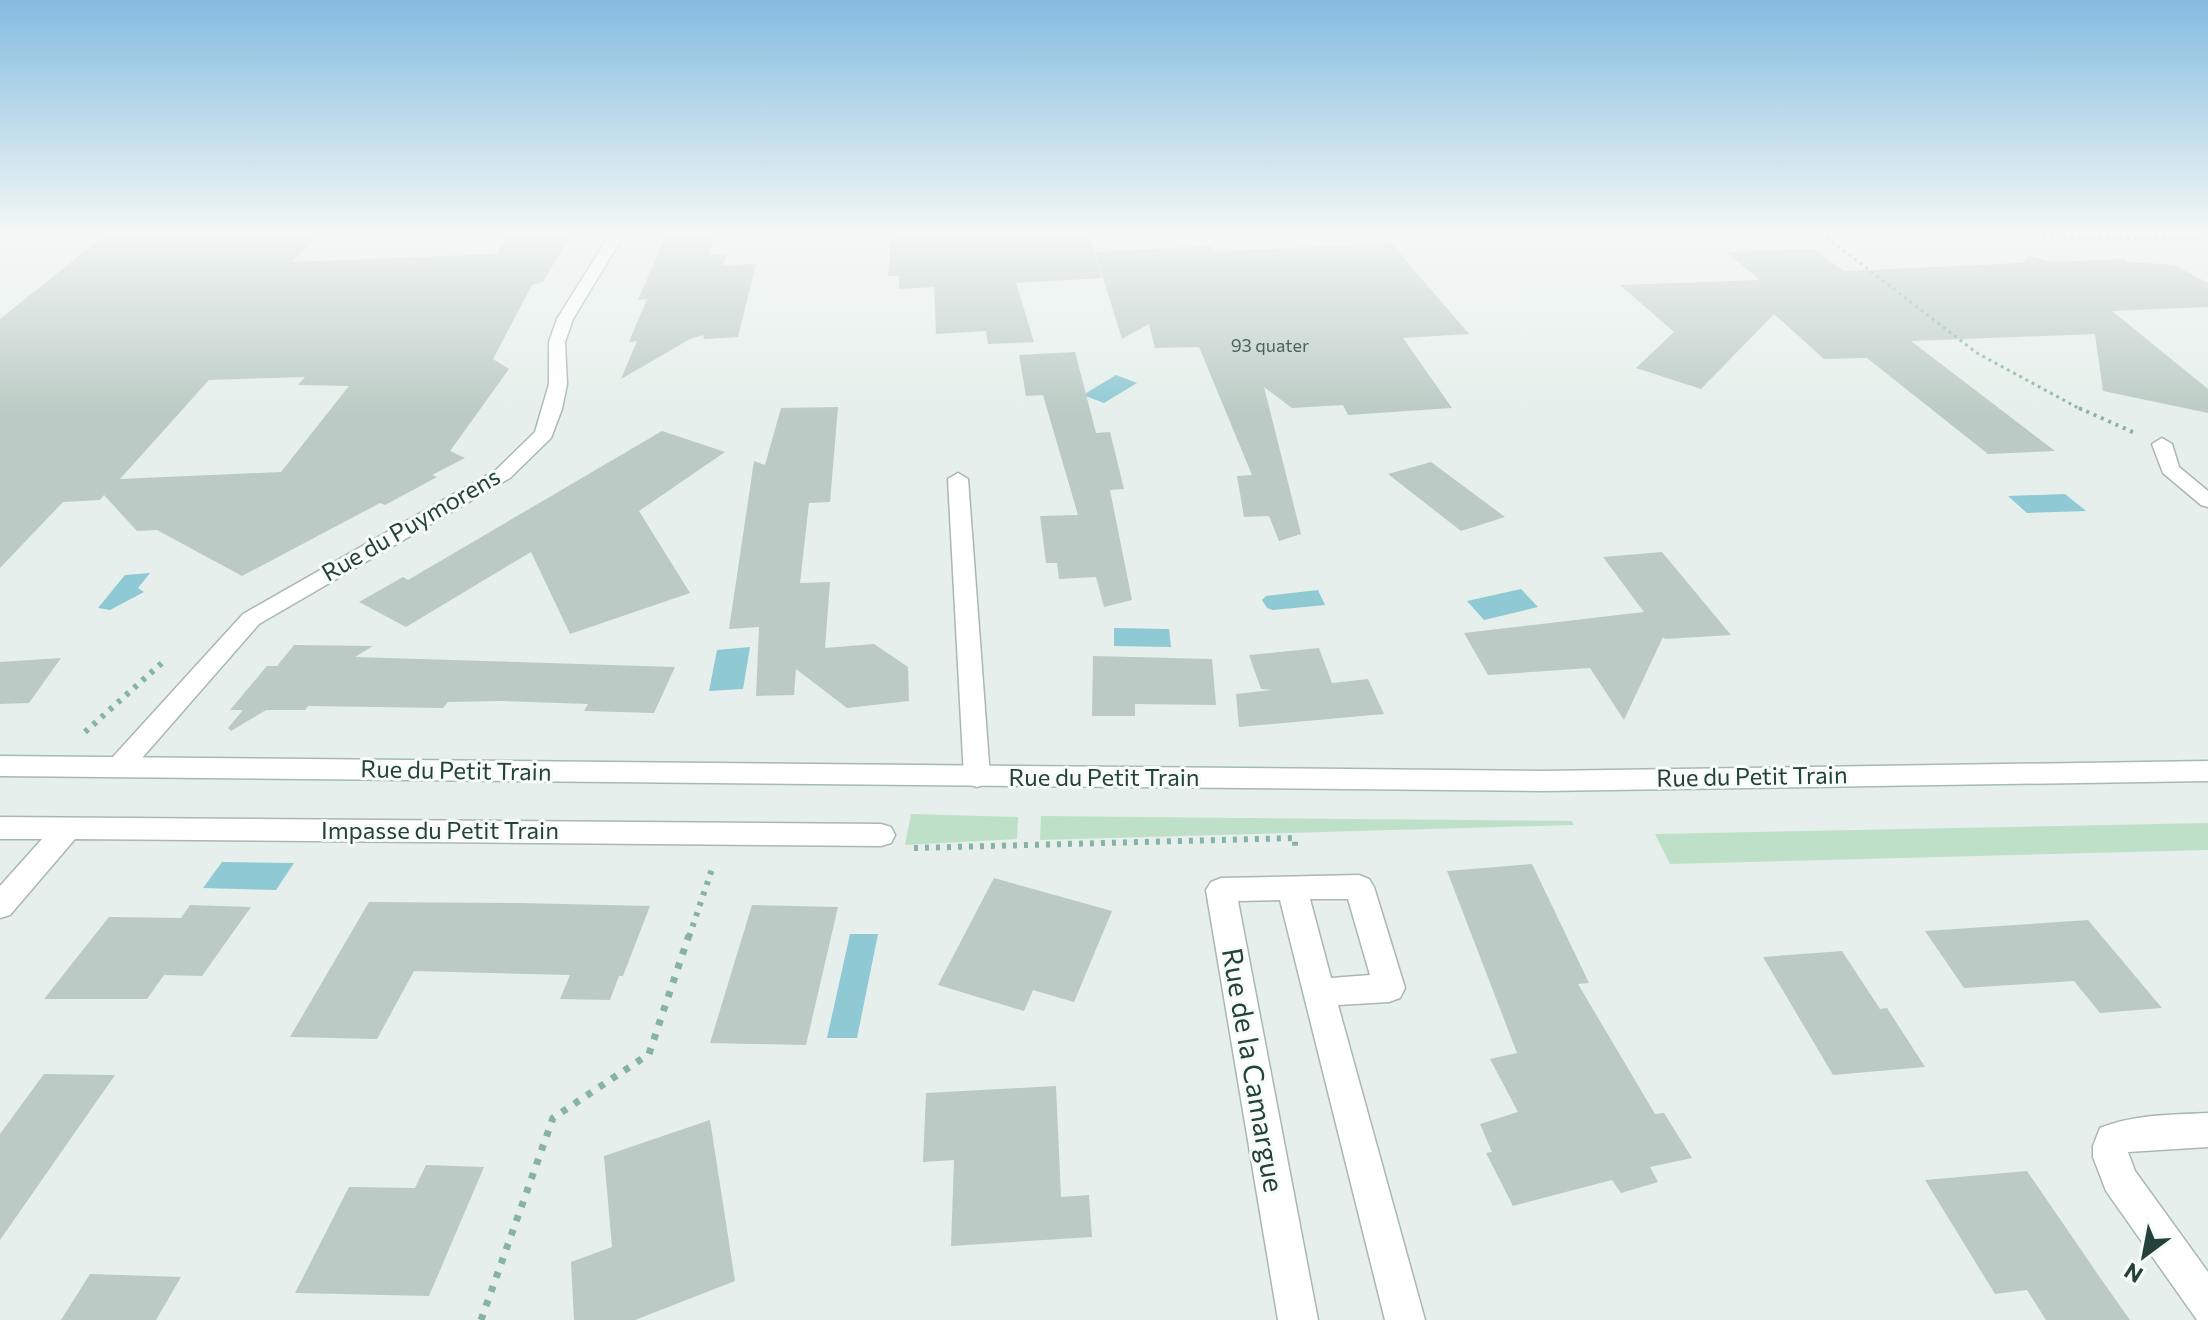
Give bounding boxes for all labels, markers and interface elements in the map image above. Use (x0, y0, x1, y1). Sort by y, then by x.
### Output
house number: 93 quater (1231, 334, 1309, 356)
street label: Rue du Puymorens (316, 461, 505, 587)
street label: Rue du Petit Train (360, 753, 552, 786)
street label: Rue du Petit Train (1656, 759, 1848, 792)
street label: Rue du Petit Train (1008, 762, 1200, 791)
street label: Impasse du Petit Train (321, 815, 559, 844)
street label: Rue de la Camargue (1216, 945, 1292, 1195)
north arrow (2104, 1216, 2184, 1296)
text: N (2119, 1258, 2147, 1289)

